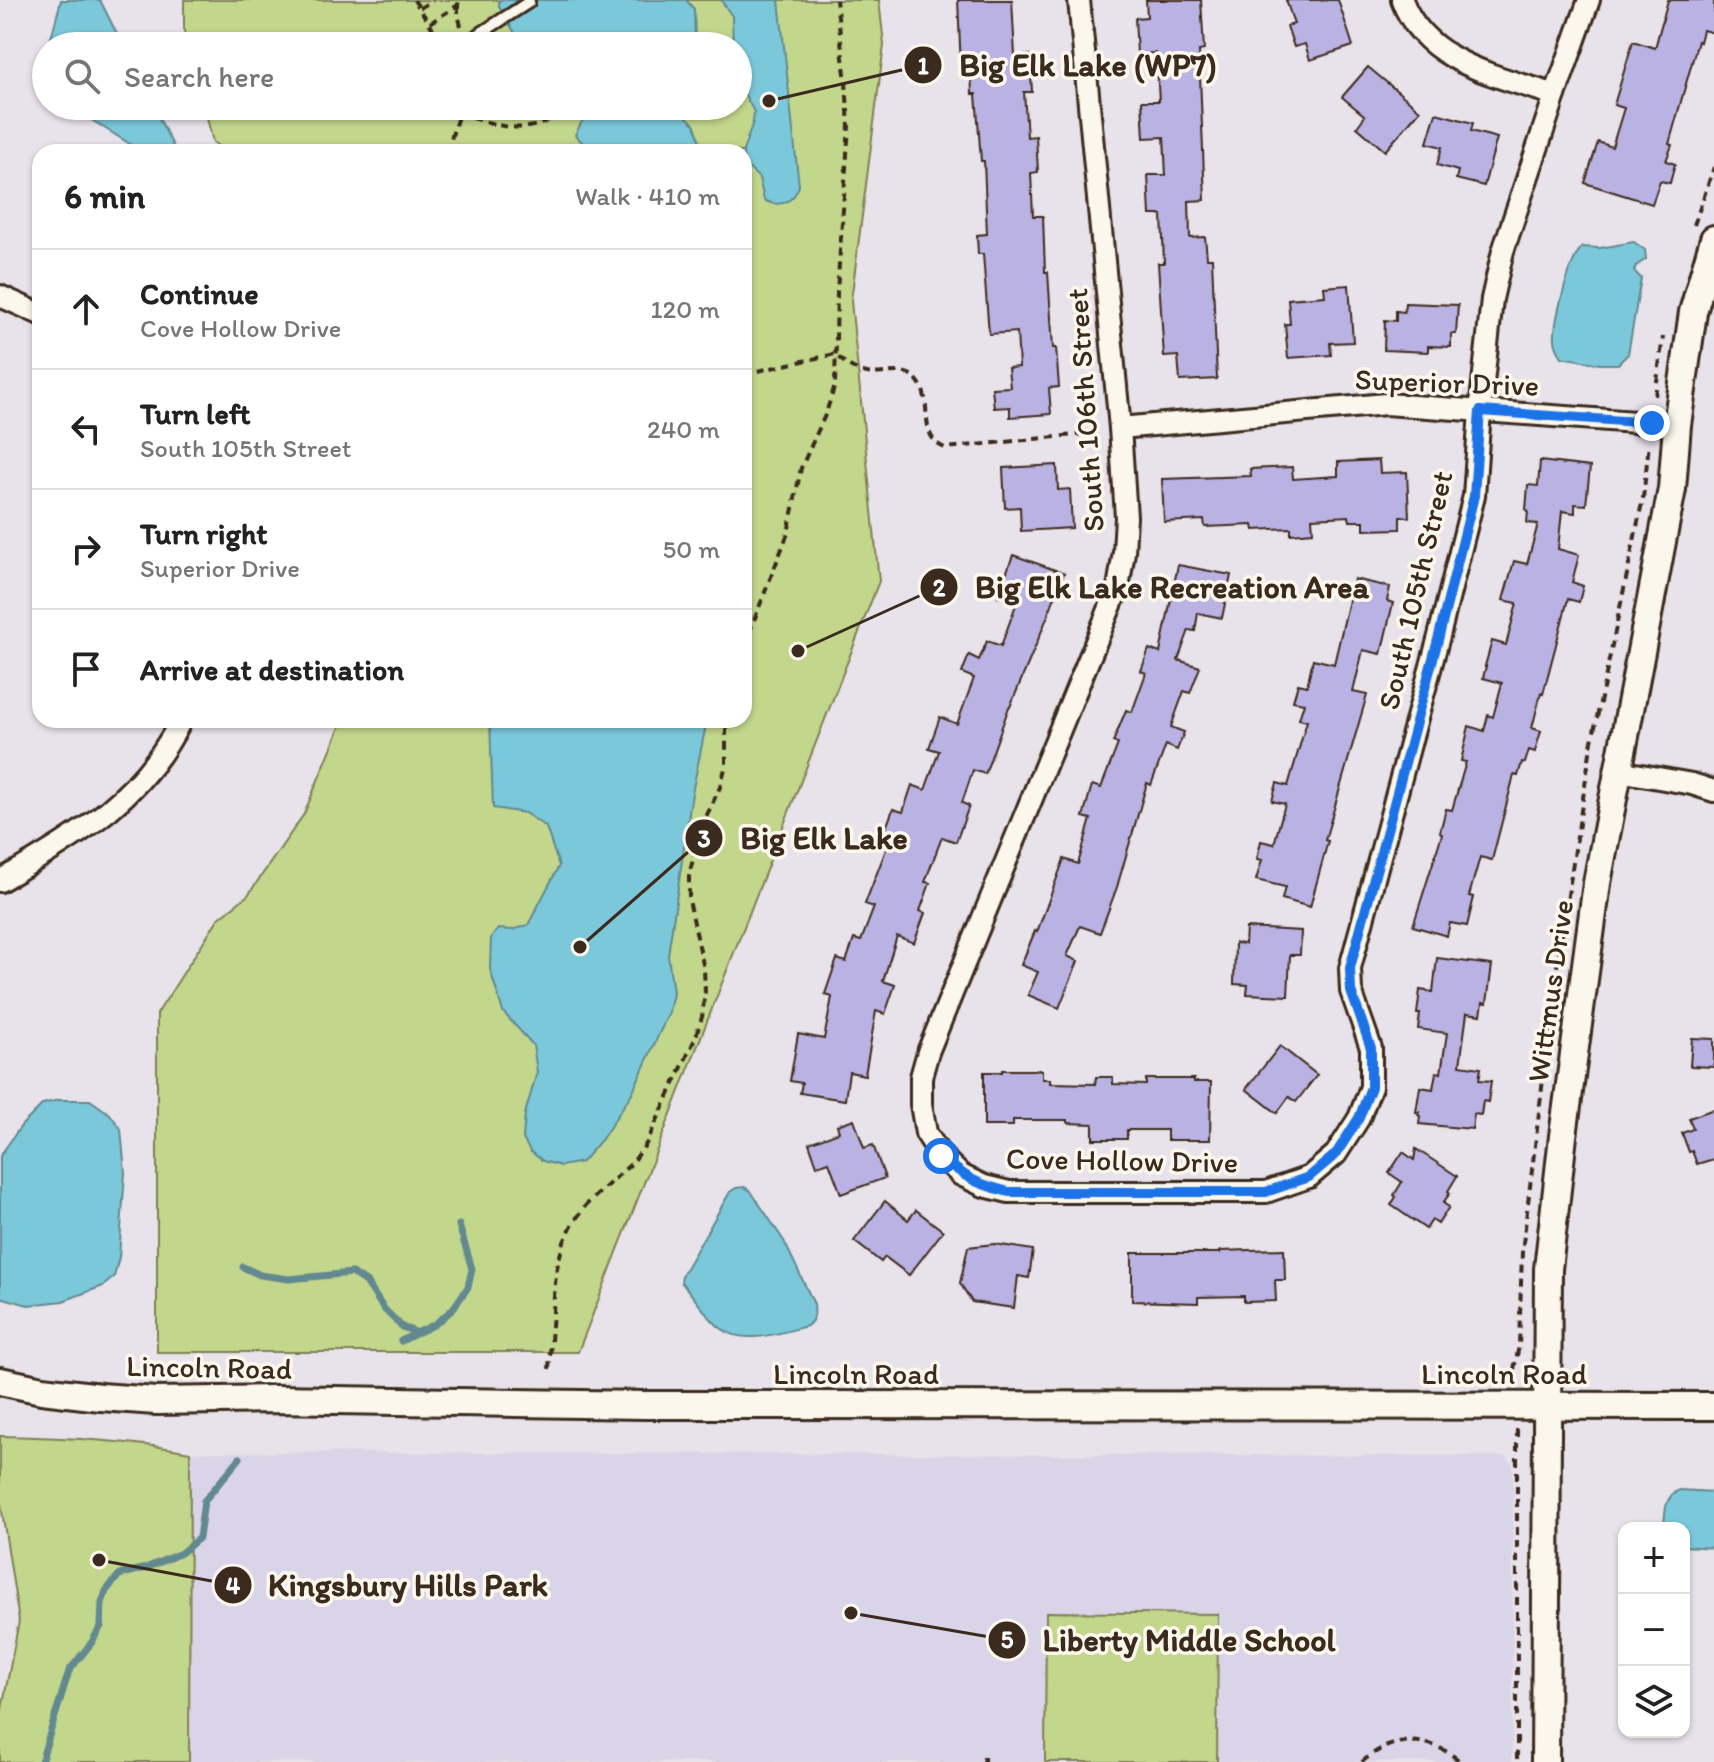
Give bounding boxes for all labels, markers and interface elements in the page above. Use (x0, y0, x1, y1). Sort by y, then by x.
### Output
search box (32, 32, 752, 120)
callout: Big Elk Lake (WP7) (903, 37, 1232, 93)
text: Big Elk Lake (WP7) (959, 46, 1217, 84)
text: 1 (917, 51, 929, 80)
icon: search (60, 54, 104, 98)
text: Search here (124, 58, 274, 95)
text: 6 min (64, 176, 145, 217)
text: Walk · 410 m (575, 180, 720, 212)
text: Continue (140, 275, 259, 312)
icon: ahead (64, 287, 108, 331)
street label: South 106th Street (1058, 287, 1112, 533)
text: 120 m (651, 293, 720, 325)
text: Cove Hollow Drive (140, 312, 341, 344)
street label: Superior Drive (1354, 360, 1540, 404)
text: Turn left (140, 395, 251, 432)
route end (1634, 405, 1670, 441)
icon: left (64, 407, 108, 451)
text: 240 m (647, 413, 720, 445)
text: South 105th Street (140, 432, 352, 464)
street label: South 105th Street (1370, 467, 1460, 713)
text: Turn right (140, 515, 268, 552)
icon: right (64, 527, 108, 571)
text: 50 m (663, 533, 720, 565)
text: Superior Drive (140, 552, 300, 584)
callout: Big Elk Lake Recreation Area (919, 559, 1385, 615)
text: Big Elk Lake Recreation Area (975, 568, 1369, 606)
text: 2 (933, 573, 946, 602)
icon: arrive (64, 647, 108, 691)
text: Arrive at destination (140, 651, 404, 688)
callout: Big Elk Lake (684, 810, 924, 866)
text: Big Elk Lake (740, 819, 908, 857)
text: 3 (697, 824, 711, 853)
street label: Wittmus Drive (1519, 897, 1581, 1085)
route start (923, 1138, 959, 1174)
street label: Cove Hollow Drive (1006, 1139, 1238, 1181)
street label: Lincoln Road (126, 1347, 292, 1387)
street label: Lincoln Road (773, 1355, 939, 1392)
street label: Lincoln Road (1421, 1355, 1587, 1392)
map controls (1618, 1522, 1690, 1738)
button: + (1618, 1522, 1690, 1594)
callout: Kingsbury Hills Park (213, 1557, 564, 1613)
text: Kingsbury Hills Park (268, 1566, 548, 1604)
text: 4 (226, 1571, 241, 1600)
button: − (1618, 1594, 1690, 1666)
callout: Liberty Middle School (987, 1612, 1352, 1668)
text: Liberty Middle School (1043, 1621, 1336, 1659)
text: 5 (1001, 1625, 1014, 1654)
button: layers (1618, 1666, 1690, 1738)

